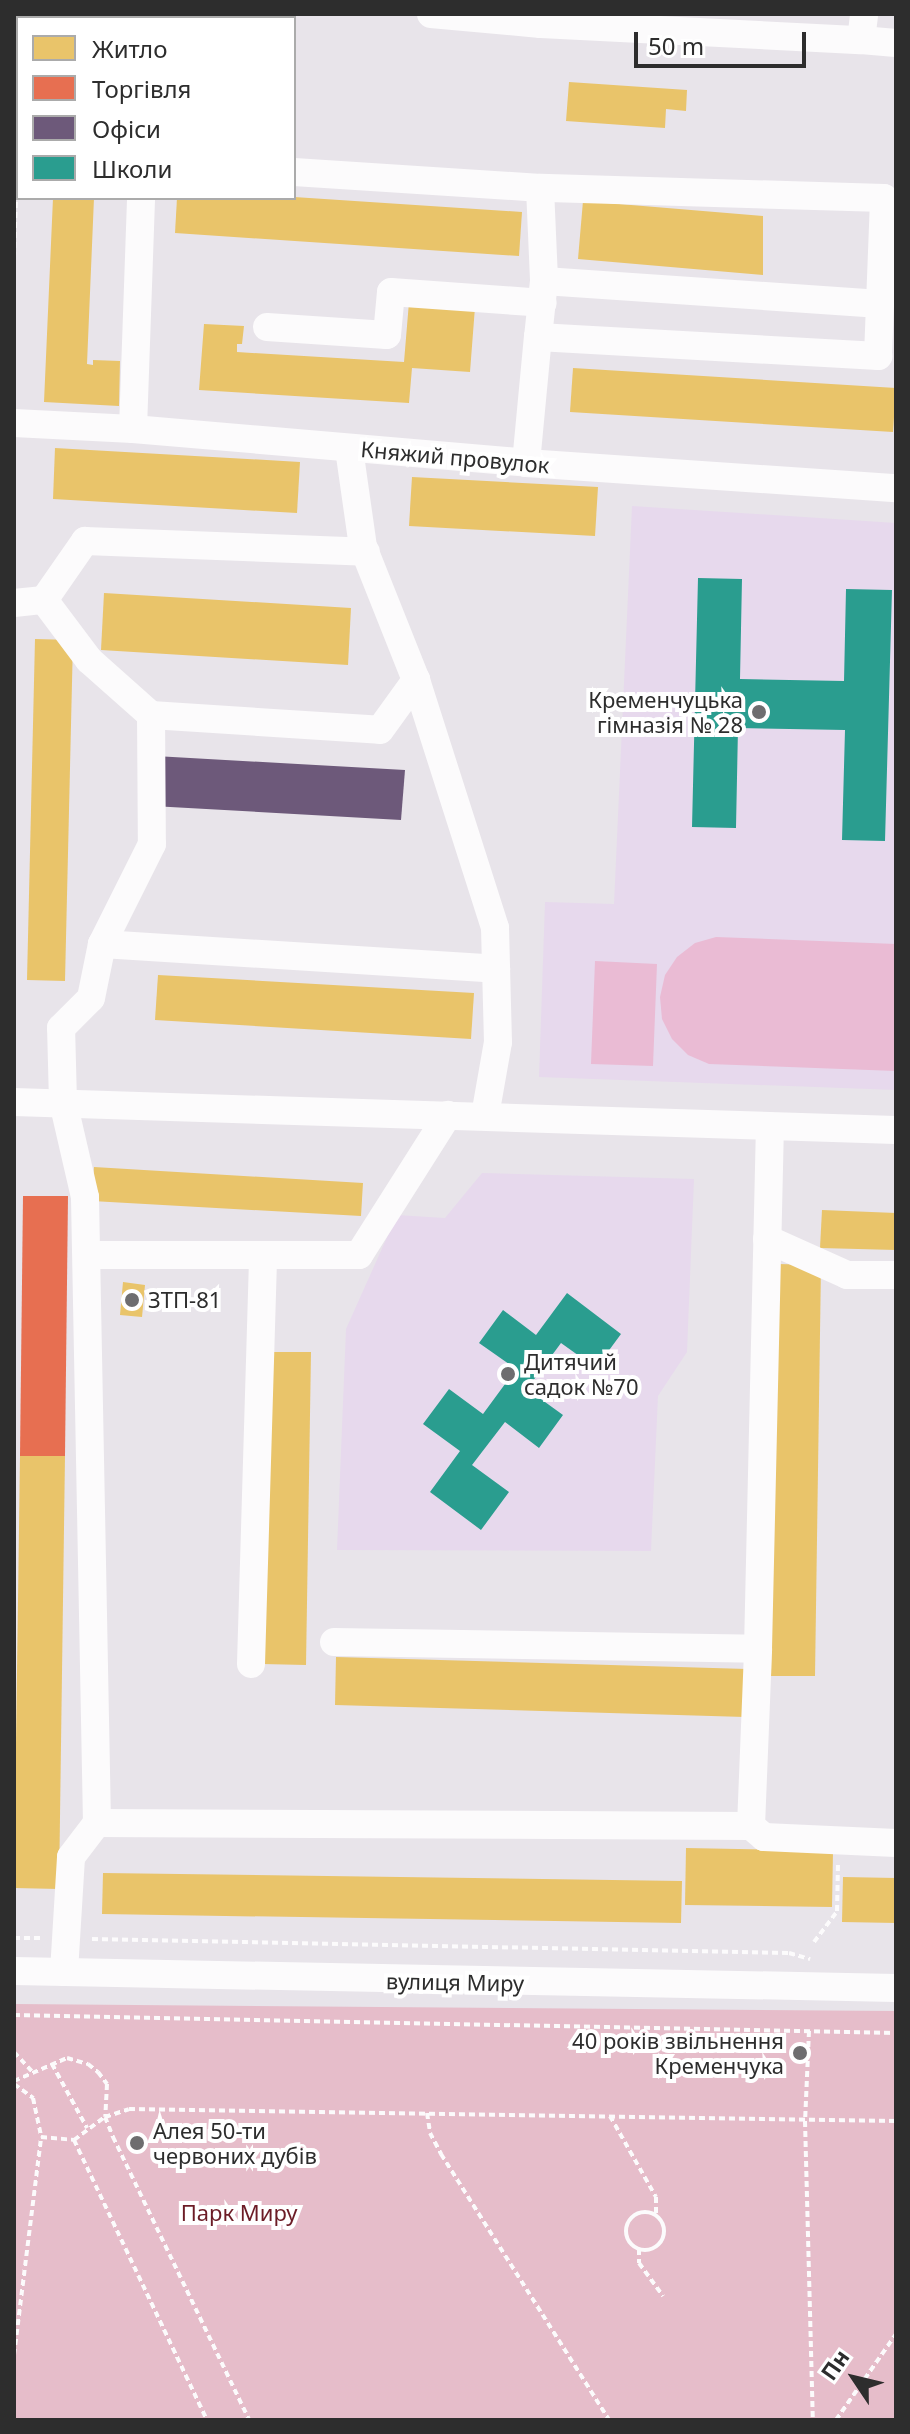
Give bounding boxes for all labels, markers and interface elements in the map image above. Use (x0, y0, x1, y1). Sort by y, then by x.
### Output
legend (16, 16, 296, 200)
scale bar (638, 16, 810, 66)
text: 50 m (648, 29, 704, 62)
text: Житло (92, 32, 167, 65)
text: Торгівля (92, 72, 191, 105)
text: Офіси (92, 112, 161, 145)
text: Школи (92, 152, 172, 185)
street label: Княжий провулок (360, 436, 550, 478)
place label: Кременчуцька гімназія № 28 (588, 686, 743, 738)
marker: Кременчуцька гімназія № 28 (750, 703, 768, 721)
place label: ЗТП-81 (148, 1287, 221, 1313)
marker: ЗТП-81 (123, 1291, 141, 1309)
place label: Дитячий садок №70 (524, 1348, 639, 1400)
marker: Дитячий садок №70 (499, 1365, 517, 1383)
street label: вулиця Миру (386, 1968, 524, 1996)
place label: 40 рокiв звiльнення Кременчука (572, 2027, 784, 2078)
marker: 40 рокiв звiльнення Кременчука (791, 2044, 809, 2062)
place label: Алея 50-ти червоних дубів (153, 2117, 317, 2168)
marker: Алея 50-ти червоних дубів (128, 2134, 146, 2152)
park label: Парк Миру (181, 2200, 297, 2226)
north arrow (814, 2338, 894, 2418)
text: Пн (813, 2343, 856, 2386)

